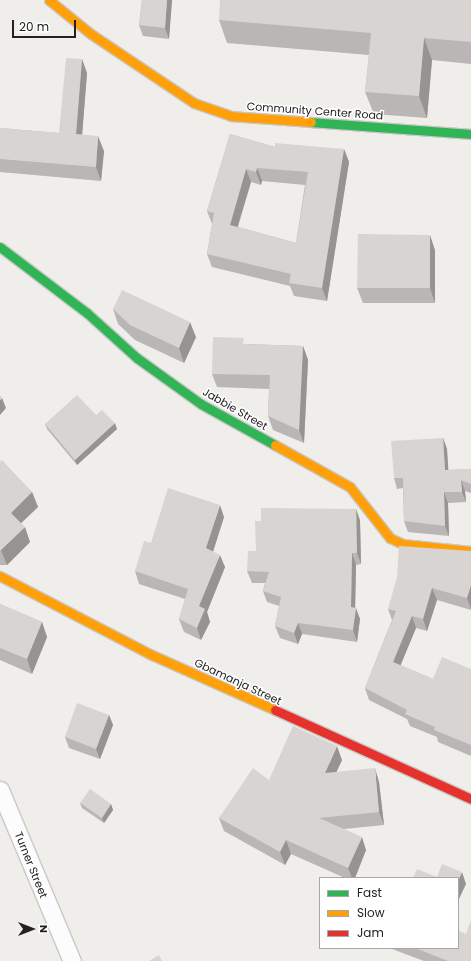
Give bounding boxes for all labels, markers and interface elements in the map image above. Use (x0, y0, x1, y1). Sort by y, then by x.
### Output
scale bar (14, 12, 78, 38)
text: 20 m (19, 18, 49, 35)
street label: Community Center Road (246, 100, 384, 122)
street label: Jabbie Street (200, 385, 270, 433)
street label: Gbamanja Street (192, 656, 284, 708)
street label: Turner Street (12, 830, 50, 900)
legend (319, 877, 459, 949)
text: Fast (357, 884, 382, 901)
text: Slow (357, 904, 385, 921)
north arrow (12, 909, 52, 949)
text: Jam (357, 924, 384, 941)
text: N (36, 925, 52, 933)

